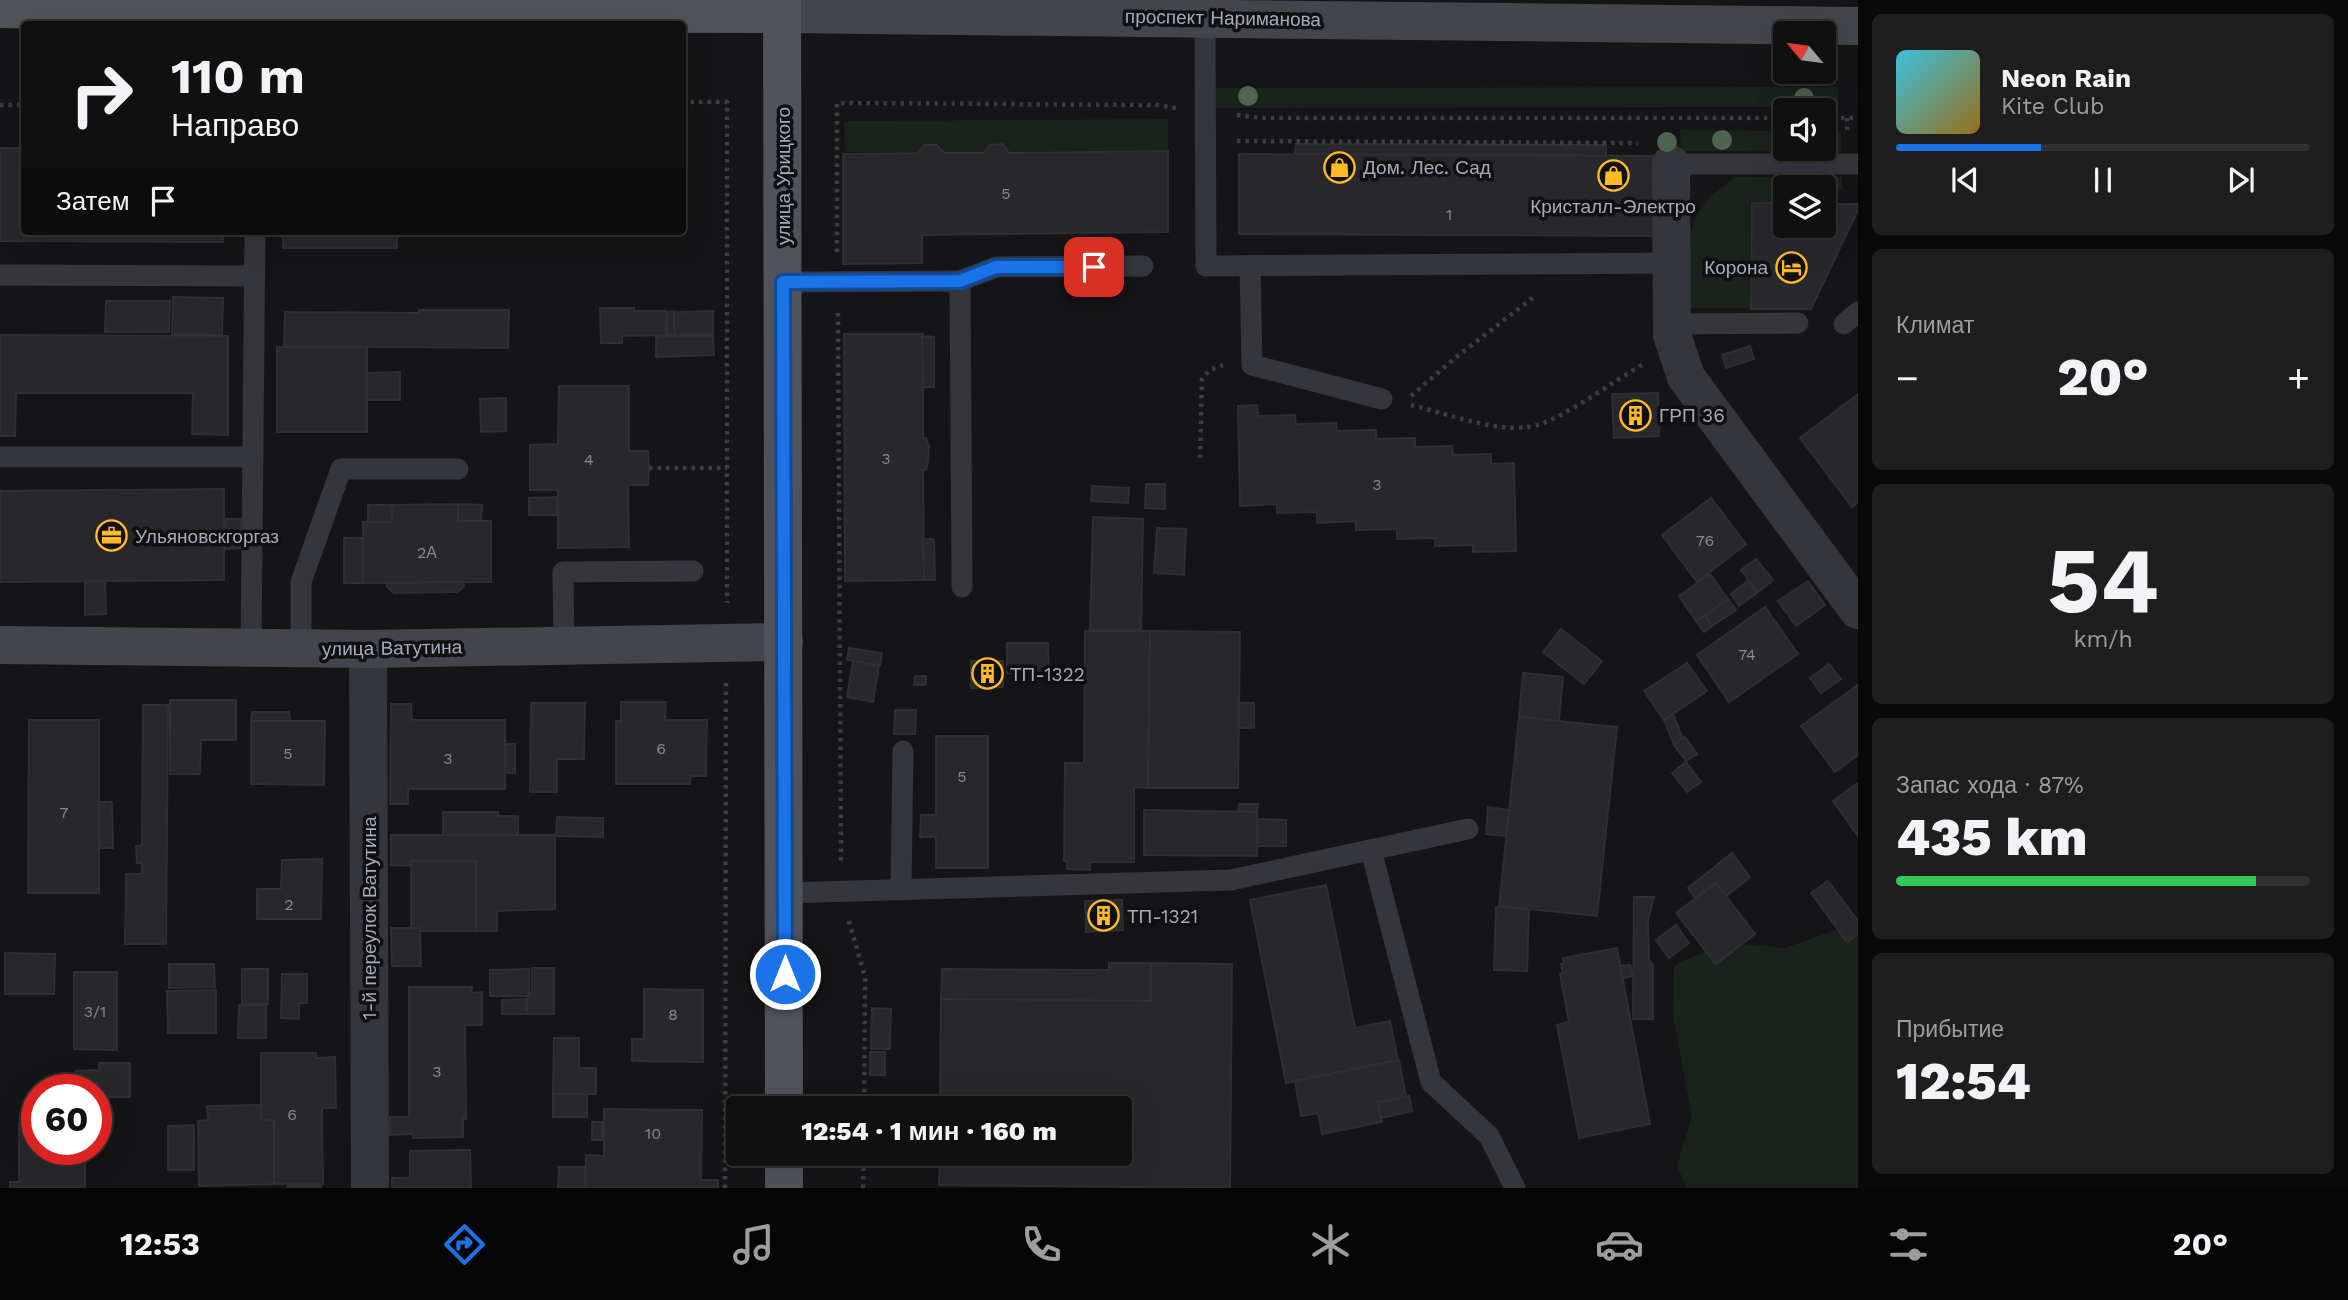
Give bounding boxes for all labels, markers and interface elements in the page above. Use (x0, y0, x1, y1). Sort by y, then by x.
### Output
street label: проспект Нариманова (1125, 5, 1322, 31)
north arrow (1773, 21, 1836, 84)
map controls (1773, 21, 1836, 238)
text: 110 m (171, 47, 305, 105)
icon: right (56, 49, 147, 140)
text: Neon Rain (2001, 63, 2131, 93)
text: Kite Club (2001, 93, 2104, 120)
button: sound (1773, 98, 1836, 161)
text: Направо (171, 106, 299, 144)
street label: улица Урицкого (772, 107, 795, 245)
shop icon: Дом. Лес. Сад (1323, 150, 1357, 184)
place label: Дом. Лес. Сад (1363, 156, 1491, 179)
shop icon: Кристалл-Электро (1596, 158, 1630, 192)
icon: previous (1946, 161, 1984, 199)
icon: pause (2084, 161, 2122, 199)
icon: next (2222, 161, 2260, 199)
button: layers (1773, 175, 1836, 238)
icon: arrive (144, 182, 182, 220)
house number: 5 (1001, 184, 1011, 203)
text: Затем (56, 186, 130, 216)
place label: Кристалл-Электро (1530, 195, 1696, 218)
house number: 1 (1446, 205, 1452, 224)
pin (1064, 237, 1124, 297)
icon: arrive (1075, 248, 1113, 286)
hotel icon: Корона (1774, 250, 1808, 284)
place label: Корона (1704, 256, 1768, 279)
text: Климат (1896, 312, 1974, 339)
text: 20° (2057, 347, 2149, 408)
text: − (1896, 356, 1919, 400)
text: + (2287, 356, 2310, 400)
building icon: ГРП 36 (1619, 398, 1653, 432)
place label: ГРП 36 (1659, 404, 1725, 427)
house number: 3 (881, 449, 891, 468)
house number: 4 (584, 450, 594, 469)
house number: 3 (1372, 475, 1382, 494)
office icon: Ульяновскгоргаз (95, 519, 129, 553)
place label: Ульяновскгоргаз (135, 525, 279, 548)
text: 54 (2047, 527, 2159, 634)
house number: 76 (1696, 531, 1714, 550)
house number: 2А (417, 543, 437, 562)
text: km/h (2073, 626, 2133, 653)
street label: улица Ватутина (322, 635, 463, 661)
house number: 74 (1738, 645, 1756, 664)
building icon: ТП-1322 (970, 657, 1004, 691)
place label: ТП-1322 (1010, 663, 1085, 686)
house number: 6 (656, 739, 666, 758)
house number: 5 (283, 744, 293, 763)
house number: 3 (443, 749, 453, 768)
house number: 5 (957, 767, 967, 786)
text: Запас хода · 87% (1896, 772, 2084, 799)
house number: 7 (60, 803, 69, 822)
text: 435 km (1896, 807, 2088, 868)
street label: 1-й переулок Ватутина (358, 816, 381, 1020)
house number: 2 (284, 895, 294, 914)
building icon: ТП-1321 (1087, 899, 1121, 933)
place label: ТП-1321 (1127, 905, 1198, 928)
position arrow (748, 937, 822, 1011)
house number: 3/1 (84, 1002, 106, 1021)
house number: 8 (668, 1005, 678, 1024)
text: Прибытие (1896, 1016, 2004, 1043)
text: 12:54 (1896, 1051, 2031, 1112)
house number: 3 (432, 1062, 442, 1081)
speed limit sign: 60 (21, 1074, 112, 1165)
house number: 6 (287, 1105, 297, 1124)
text: 12:54 · 1 мин · 160 m (801, 1116, 1057, 1146)
house number: 10 (645, 1124, 661, 1143)
icon: directions (440, 1220, 489, 1269)
icon: music (729, 1220, 778, 1269)
icon: phone (1017, 1220, 1066, 1269)
icon: climate (1306, 1220, 1355, 1269)
icon: car (1595, 1220, 1644, 1269)
icon: filters (1884, 1220, 1933, 1269)
text: 12:53 (120, 1225, 200, 1263)
text: 20° (2173, 1225, 2228, 1263)

